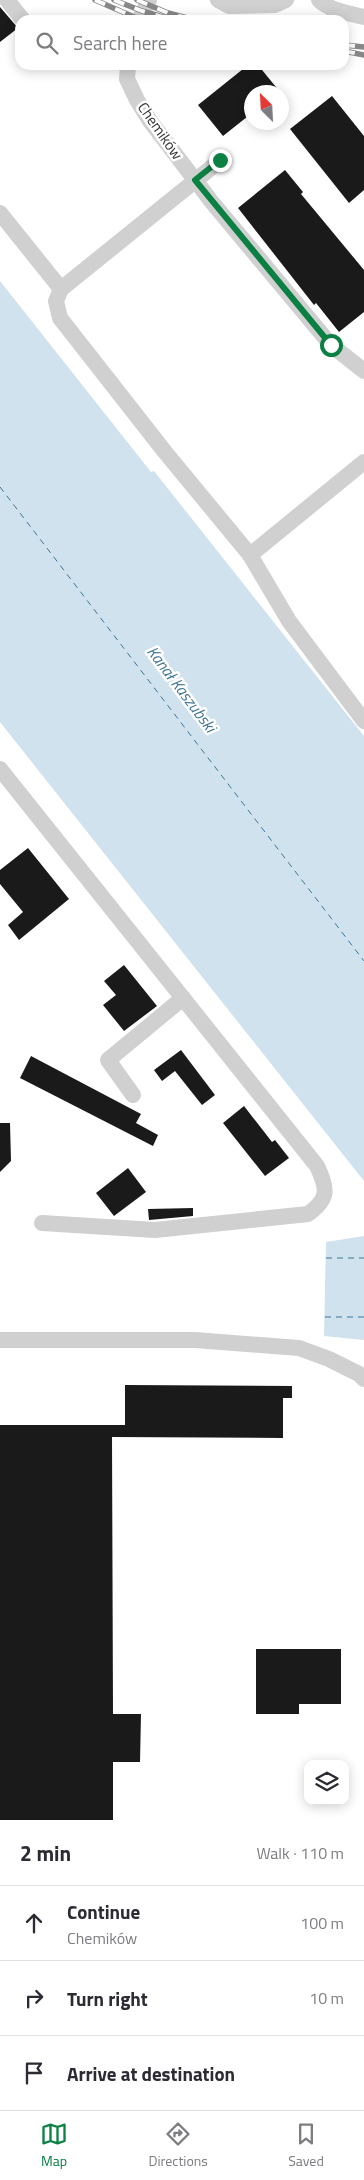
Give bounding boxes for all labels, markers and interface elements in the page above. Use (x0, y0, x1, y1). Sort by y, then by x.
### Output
search box (15, 15, 349, 70)
text: Search here (73, 28, 167, 57)
icon: search (33, 29, 61, 57)
north arrow (244, 85, 289, 130)
street label: Chemików (132, 97, 189, 164)
route end (209, 149, 232, 172)
route start (320, 334, 343, 357)
water label: Kanał Kaszubski (142, 641, 223, 739)
map controls (304, 1760, 349, 1805)
button: layers (304, 1760, 349, 1805)
text: 2 min (20, 1837, 71, 1869)
text: Walk · 110 m (256, 1841, 344, 1865)
text: Continue (67, 1897, 140, 1926)
icon: ahead (20, 1909, 48, 1937)
text: 100 m (300, 1911, 344, 1935)
text: Chemików (67, 1926, 137, 1950)
icon: right (20, 1984, 48, 2012)
text: Turn right (67, 1984, 148, 2013)
text: 10 m (309, 1986, 344, 2010)
icon: arrive (20, 2059, 48, 2087)
text: Arrive at destination (67, 2059, 235, 2088)
tab: Map (40, 2120, 68, 2171)
tab: Directions (148, 2120, 208, 2171)
tab: Saved (288, 2120, 324, 2171)

